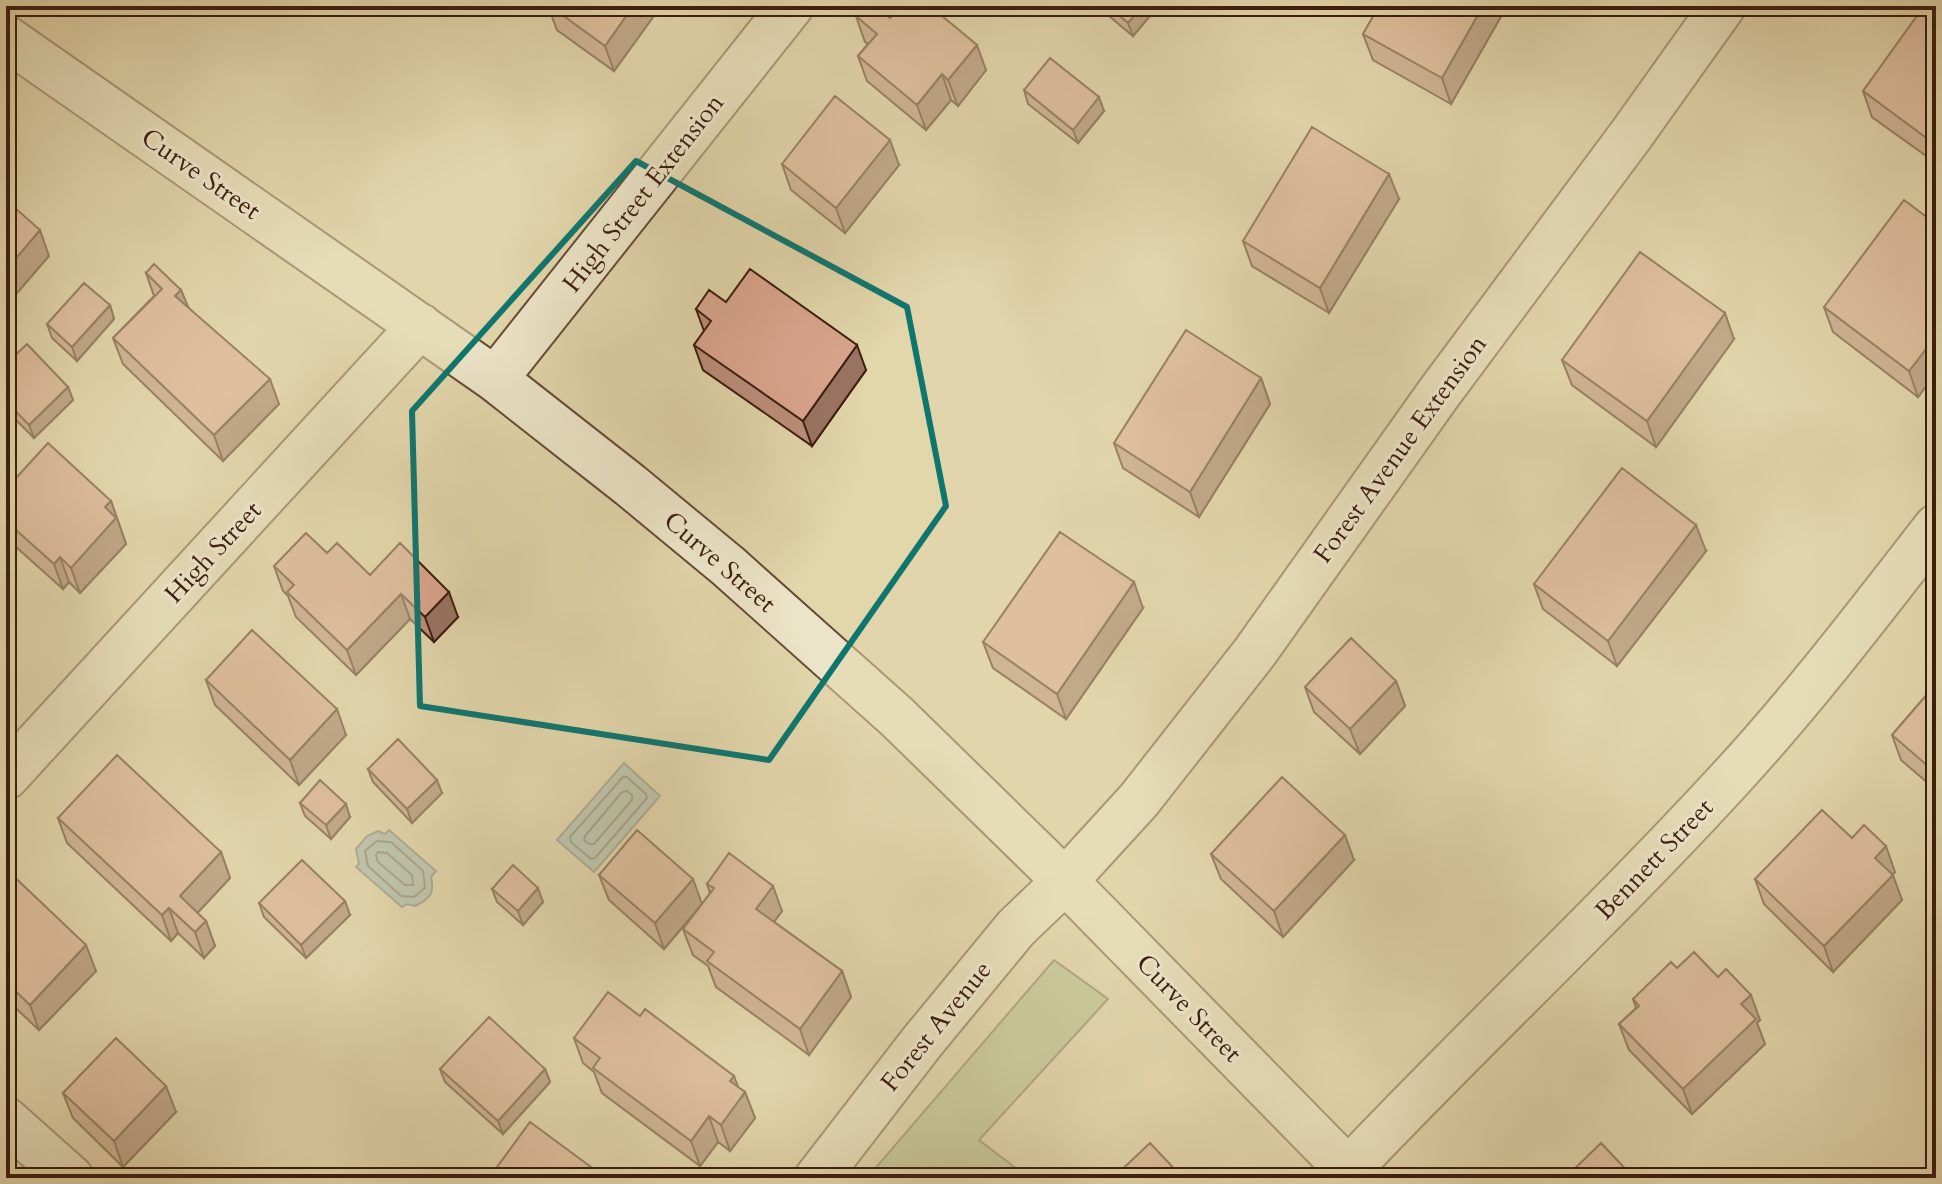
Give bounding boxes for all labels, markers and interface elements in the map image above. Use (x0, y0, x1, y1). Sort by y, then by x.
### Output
street label: High Street Extension (554, 86, 732, 300)
street label: Curve Street (134, 120, 268, 228)
street label: Forest Avenue Extension (1305, 328, 1495, 570)
street label: High Street (157, 493, 269, 611)
street label: Curve Street (656, 503, 784, 621)
street label: Bennett Street (1587, 790, 1721, 928)
street label: Curve Street (1128, 946, 1250, 1070)
street label: Forest Avenue (873, 953, 999, 1099)

